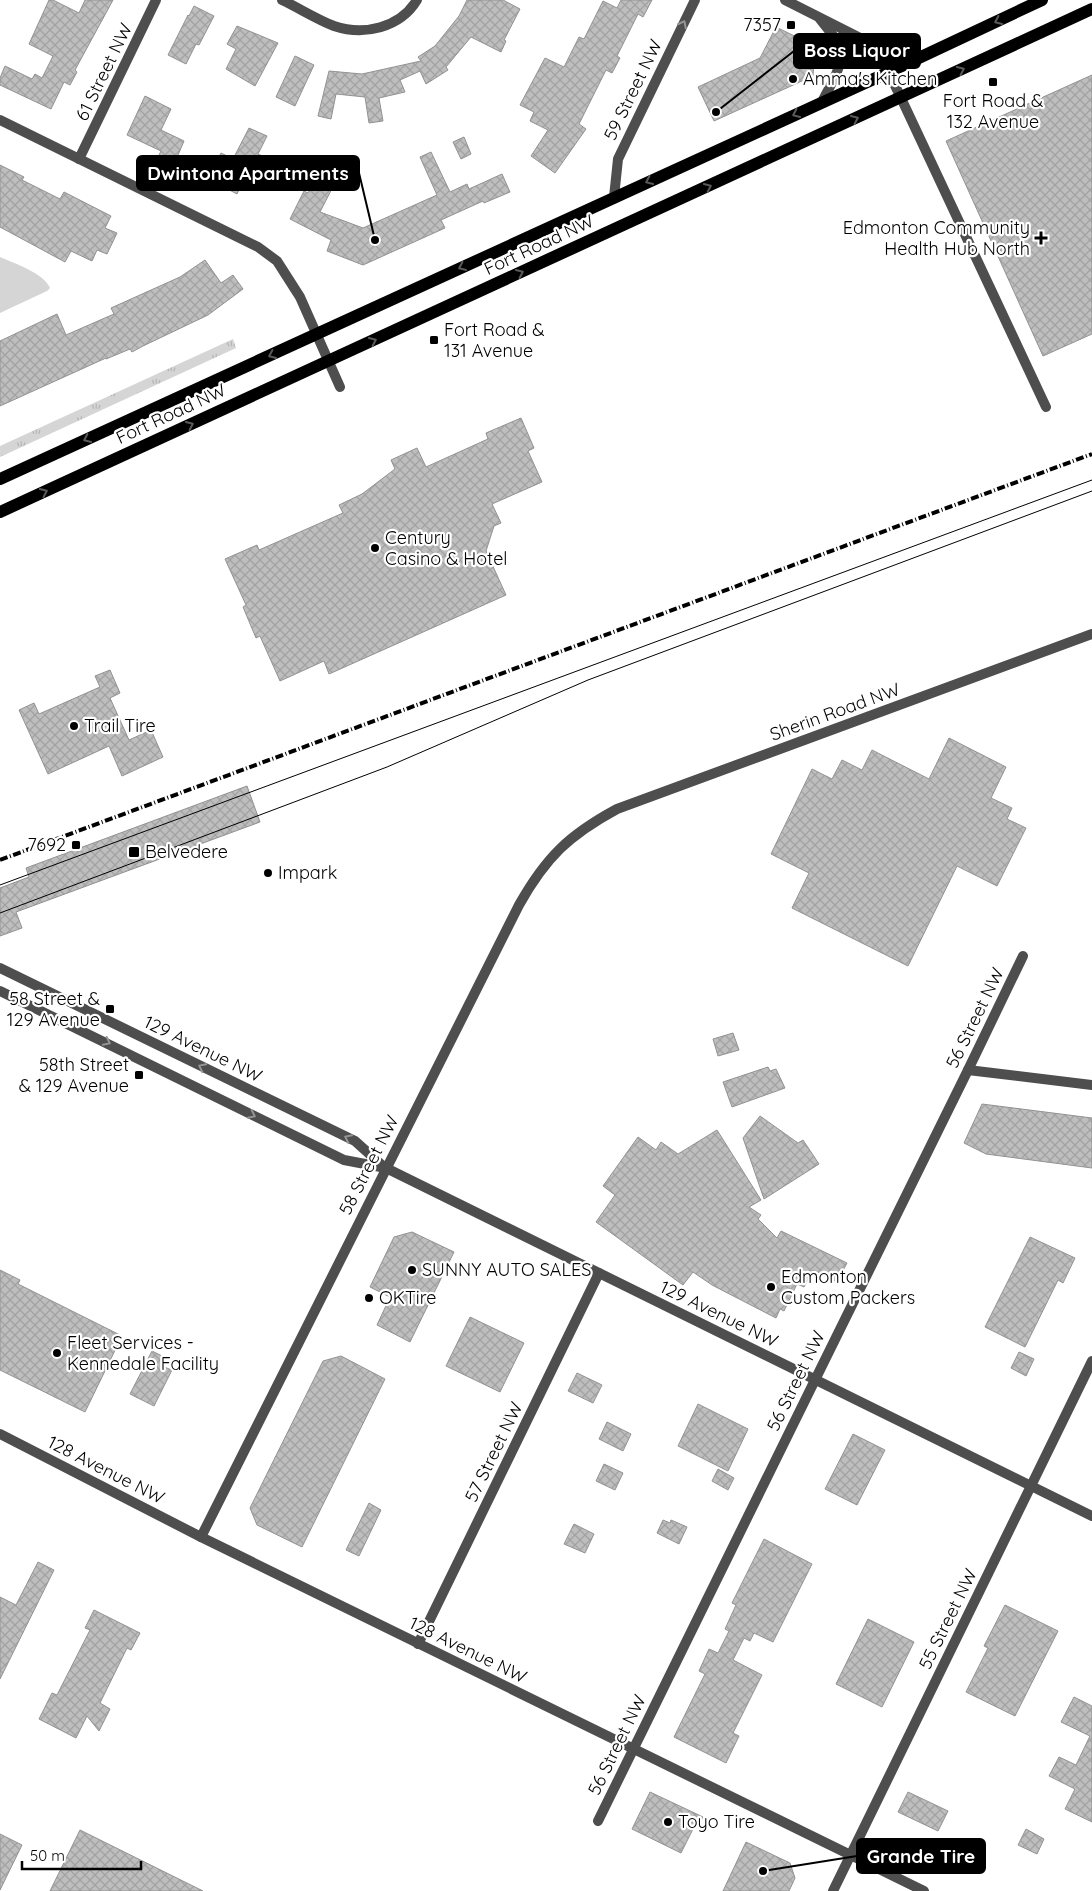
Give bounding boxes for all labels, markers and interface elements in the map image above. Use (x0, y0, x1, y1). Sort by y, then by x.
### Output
place label: 7357 (743, 13, 781, 36)
one-way arrow (994, 14, 1003, 25)
street label: 61 Street NW (70, 19, 137, 124)
marker: 7357 (785, 19, 797, 31)
one-way arrow (677, 20, 687, 29)
callout: Boss Liquor (794, 34, 920, 68)
street label: 59 Street NW (598, 36, 667, 144)
text: Boss Liquor (804, 38, 910, 62)
one-way arrow (956, 66, 965, 77)
place label: Amma's Kitchen (803, 67, 937, 90)
marker: Amma's Kitchen (787, 73, 799, 85)
marker: Fort Road & 132 Avenue (987, 76, 999, 88)
place label: Fort Road & 132 Avenue (943, 89, 1043, 133)
one-way arrow (792, 107, 801, 118)
one-way arrow (850, 115, 859, 125)
callout: Dwintona Apartments (137, 156, 359, 190)
text: Dwintona Apartments (147, 161, 349, 185)
one-way arrow (645, 175, 654, 186)
one-way arrow (703, 182, 712, 193)
street label: Fort Road NW (480, 209, 597, 280)
place label: Edmonton Community Health Hub North (843, 216, 1030, 260)
marker: Edmonton Community Health Hub North (1034, 231, 1048, 245)
one-way arrow (458, 261, 467, 272)
one-way arrow (515, 269, 524, 279)
place label: Fort Road & 131 Avenue (444, 318, 545, 362)
marker: Fort Road & 131 Avenue (428, 334, 440, 346)
one-way arrow (368, 336, 377, 347)
one-way arrow (269, 348, 278, 358)
street label: Fort Road NW (112, 378, 229, 449)
one-way arrow (185, 421, 194, 431)
one-way arrow (83, 433, 92, 444)
one-way arrow (39, 487, 48, 498)
place label: Century Casino & Hotel (385, 526, 507, 570)
marker: Century Casino & Hotel (369, 542, 381, 554)
street label: Sherin Road NW (767, 677, 903, 746)
place label: Trail Tire (84, 714, 156, 737)
marker: Trail Tire (68, 720, 80, 732)
place label: 7692 (28, 833, 66, 856)
marker: 7692 (70, 839, 82, 851)
place label: Belvedere (145, 840, 228, 863)
marker: Belvedere (127, 845, 141, 859)
place label: Impark (278, 861, 337, 884)
marker: Impark (262, 867, 274, 879)
street label: 56 Street NW (940, 964, 1009, 1072)
place label: 58 Street & 129 Avenue (7, 987, 100, 1031)
marker: 58 Street & 129 Avenue (104, 1003, 116, 1015)
street label: 129 Avenue NW (140, 1010, 266, 1087)
one-way arrow (102, 1036, 111, 1046)
place label: 58th Street & 129 Avenue (19, 1053, 129, 1097)
one-way arrow (198, 1063, 207, 1073)
marker: 58th Street & 129 Avenue (133, 1069, 145, 1081)
one-way arrow (247, 1108, 256, 1118)
street label: 58 Street NW (334, 1111, 404, 1219)
one-way arrow (344, 1134, 353, 1144)
place label: SUNNY AUTO SALES (422, 1258, 591, 1281)
marker: SUNNY AUTO SALES (406, 1264, 418, 1276)
place label: Edmonton Custom Packers (781, 1265, 915, 1309)
street label: 129 Avenue NW (656, 1275, 782, 1352)
marker: Edmonton Custom Packers (765, 1281, 777, 1293)
place label: OKTire (379, 1286, 436, 1309)
marker: OKTire (363, 1292, 375, 1304)
street label: 56 Street NW (761, 1327, 830, 1435)
place label: Fleet Services - Kennedale Facility (67, 1331, 219, 1375)
marker: Fleet Services - Kennedale Facility (51, 1347, 63, 1359)
street label: 57 Street NW (459, 1398, 528, 1506)
street label: 128 Avenue NW (44, 1430, 169, 1509)
street label: 55 Street NW (913, 1565, 982, 1673)
street label: 128 Avenue NW (406, 1611, 531, 1688)
street label: 56 Street NW (582, 1691, 651, 1799)
place label: Toyo Tire (678, 1810, 755, 1833)
marker: Toyo Tire (662, 1816, 674, 1828)
scale bar (22, 1838, 141, 1870)
callout: Grande Tire (857, 1839, 985, 1873)
text: Grande Tire (867, 1844, 975, 1868)
text: 50 m (30, 1846, 65, 1865)

